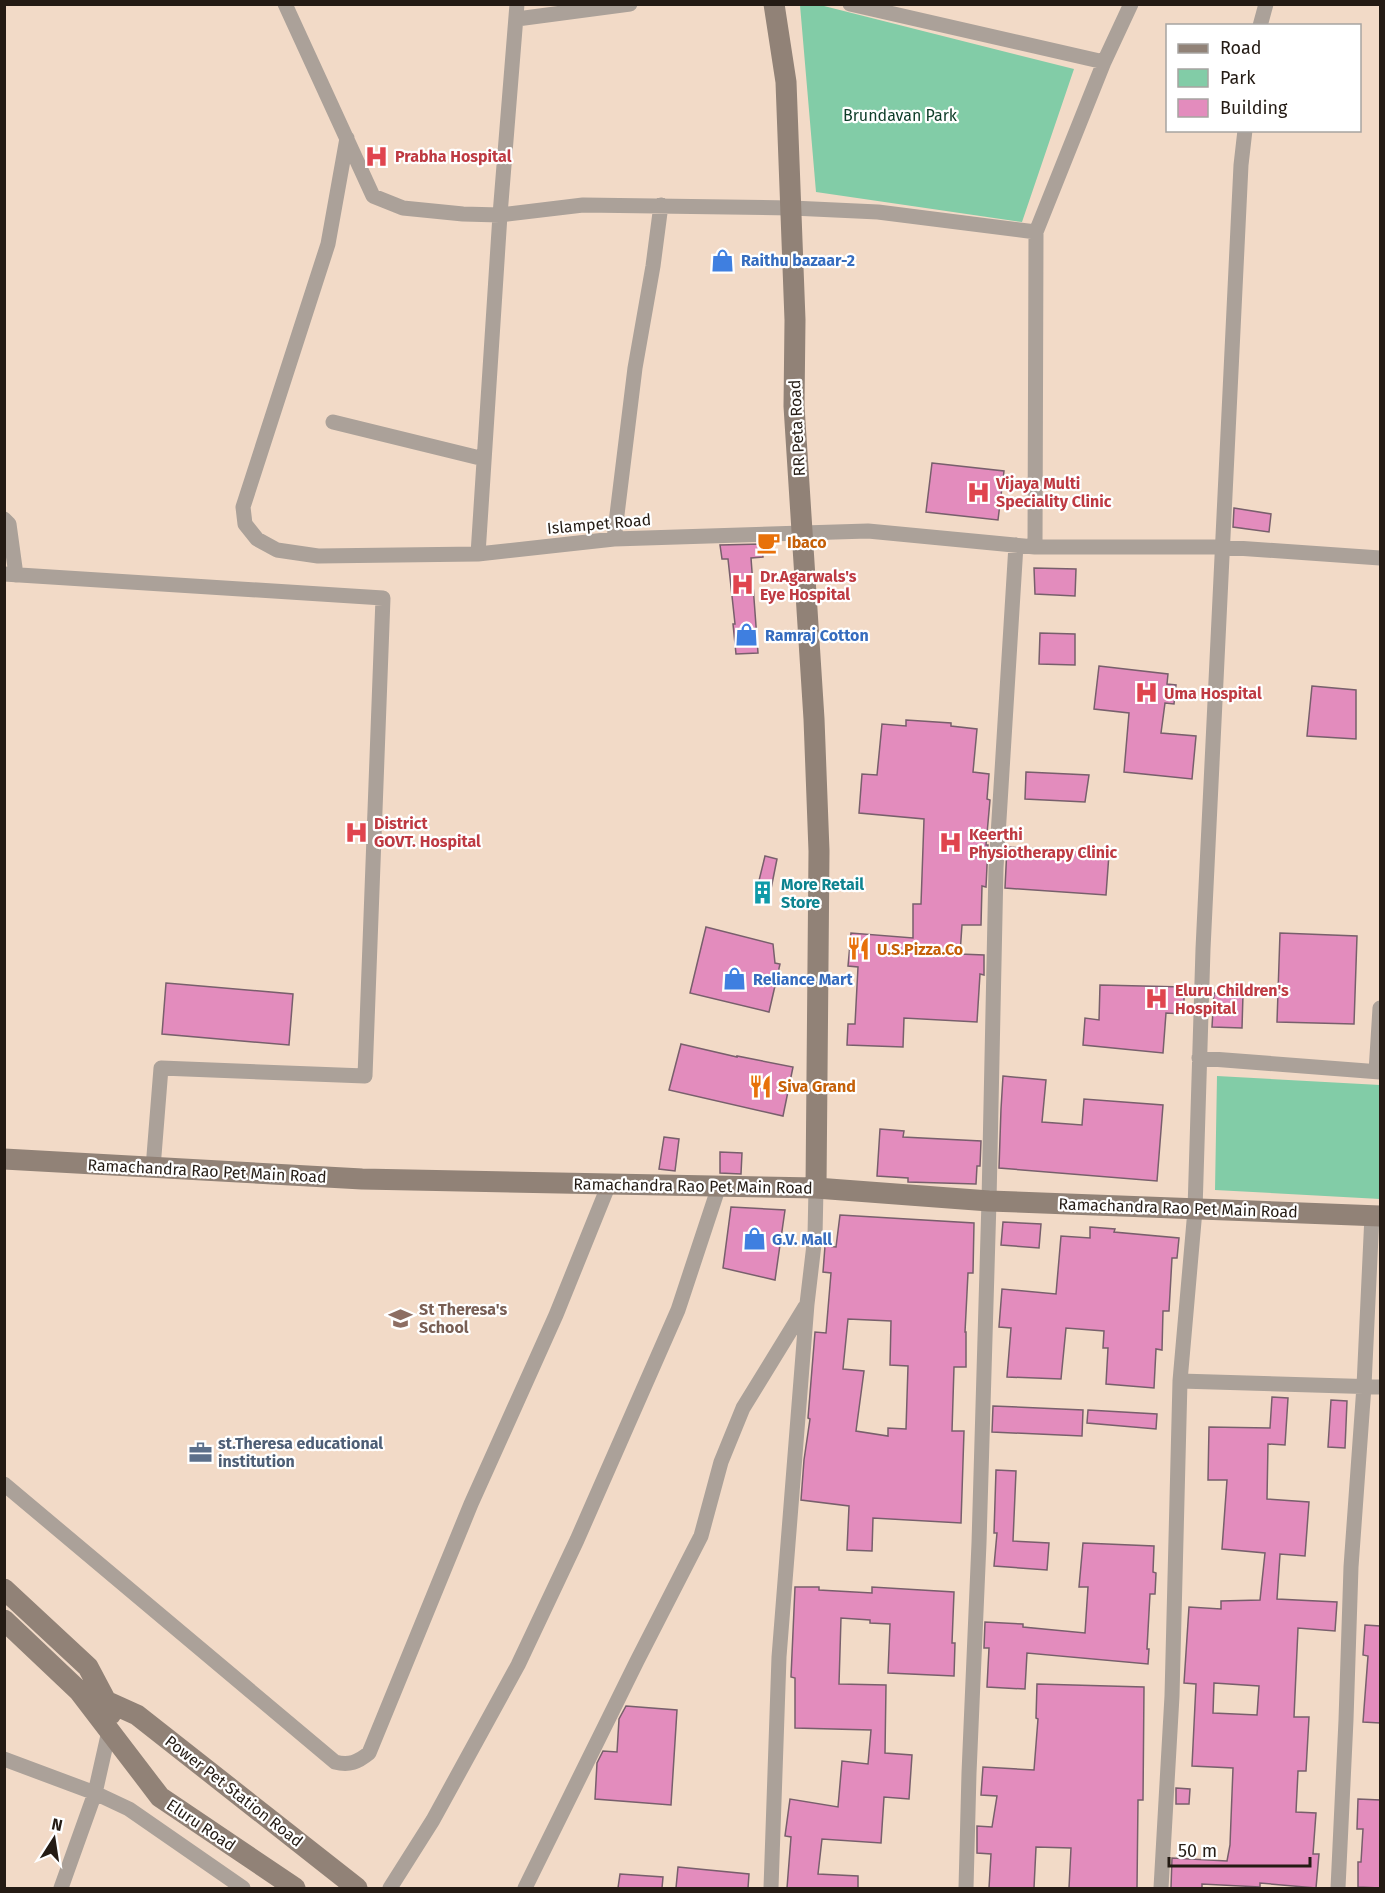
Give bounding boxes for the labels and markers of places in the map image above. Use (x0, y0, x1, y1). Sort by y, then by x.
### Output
hospital icon: Prabha Hospital (364, 143, 390, 169)
place label: Prabha Hospital (395, 147, 512, 166)
shop icon: Raithu bazaar-2 (710, 247, 736, 273)
place label: Raithu bazaar-2 (741, 251, 855, 270)
place label: Vijaya Multi Speciality Clinic (995, 474, 1112, 511)
hospital icon: Vijaya Multi Speciality Clinic (965, 479, 991, 505)
cafe icon: Ibaco (756, 529, 782, 555)
place label: Ibaco (787, 533, 827, 552)
place label: Dr.Agarwals's Eye Hospital (760, 567, 857, 604)
hospital icon: Dr.Agarwals's Eye Hospital (729, 572, 755, 598)
shop icon: Ramraj Cotton (734, 622, 760, 648)
place label: Ramraj Cotton (765, 626, 869, 645)
hospital icon: Uma Hospital (1133, 680, 1159, 706)
place label: Uma Hospital (1164, 684, 1262, 703)
place label: District GOVT. Hospital (374, 814, 481, 851)
hospital icon: District GOVT. Hospital (343, 819, 369, 845)
place label: Keerthi Physiotherapy Clinic (969, 825, 1118, 862)
hospital icon: Keerthi Physiotherapy Clinic (938, 830, 964, 856)
place label: More Retail Store (781, 875, 864, 912)
building icon: More Retail Store (750, 880, 776, 906)
restaurant icon: U.S.Pizza.Co (846, 936, 872, 962)
place label: U.S.Pizza.Co (877, 940, 963, 959)
shop icon: Reliance Mart (722, 966, 748, 992)
place label: Reliance Mart (753, 970, 853, 989)
place label: Eluru Children's Hospital (1175, 981, 1289, 1018)
hospital icon: Eluru Children's Hospital (1144, 986, 1170, 1012)
restaurant icon: Siva Grand (747, 1073, 773, 1099)
place label: Siva Grand (778, 1077, 856, 1096)
shop icon: G.V. Mall (741, 1226, 767, 1252)
place label: G.V. Mall (772, 1230, 832, 1249)
place label: St Theresa's School (419, 1300, 507, 1337)
school or university icon: St Theresa's School (388, 1305, 414, 1331)
place label: st.Theresa educational institution (218, 1434, 383, 1471)
office icon: st.Theresa educational institution (187, 1439, 213, 1465)

